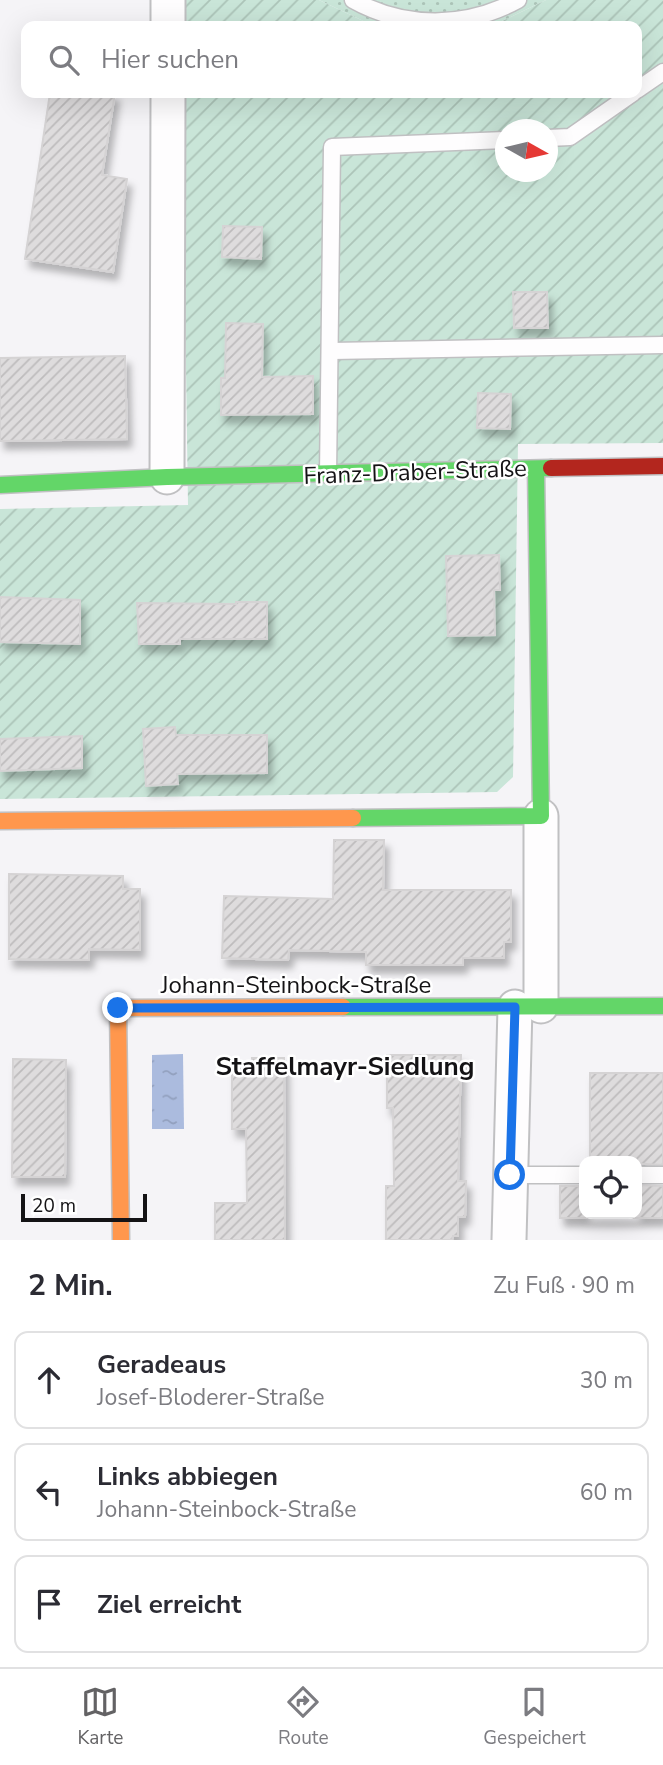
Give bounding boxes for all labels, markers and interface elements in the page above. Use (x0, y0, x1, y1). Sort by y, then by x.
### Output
search box (21, 21, 642, 98)
icon: search (45, 41, 83, 79)
text: Hier suchen (101, 42, 239, 77)
north arrow (495, 119, 558, 182)
street label: Franz-Draber-Straße (303, 452, 527, 492)
street label: Johann-Steinbock-Straße (160, 969, 431, 1001)
route end (102, 992, 133, 1023)
district label: Staffelmayr-Siedlung (216, 1049, 474, 1084)
map controls (579, 1156, 642, 1219)
button: locate (579, 1156, 642, 1219)
route start (494, 1159, 525, 1190)
scale bar (21, 1191, 147, 1223)
text: 20 m (32, 1193, 76, 1219)
text: 2 Min. (28, 1265, 113, 1306)
text: Zu Fuß · 90 m (493, 1270, 635, 1301)
text: Geradeaus (97, 1347, 226, 1382)
icon: ahead (30, 1361, 68, 1399)
text: 30 m (580, 1365, 633, 1396)
text: Josef-Bloderer-Straße (97, 1382, 325, 1413)
text: Links abbiegen (97, 1459, 278, 1494)
icon: left (30, 1473, 68, 1511)
text: 60 m (580, 1477, 633, 1508)
text: Johann-Steinbock-Straße (97, 1494, 356, 1525)
icon: arrive (30, 1585, 68, 1623)
text: Ziel erreicht (97, 1587, 241, 1622)
tab: Karte (77, 1683, 123, 1751)
tab: Route (278, 1683, 329, 1751)
tab: Gespeichert (483, 1683, 586, 1751)

